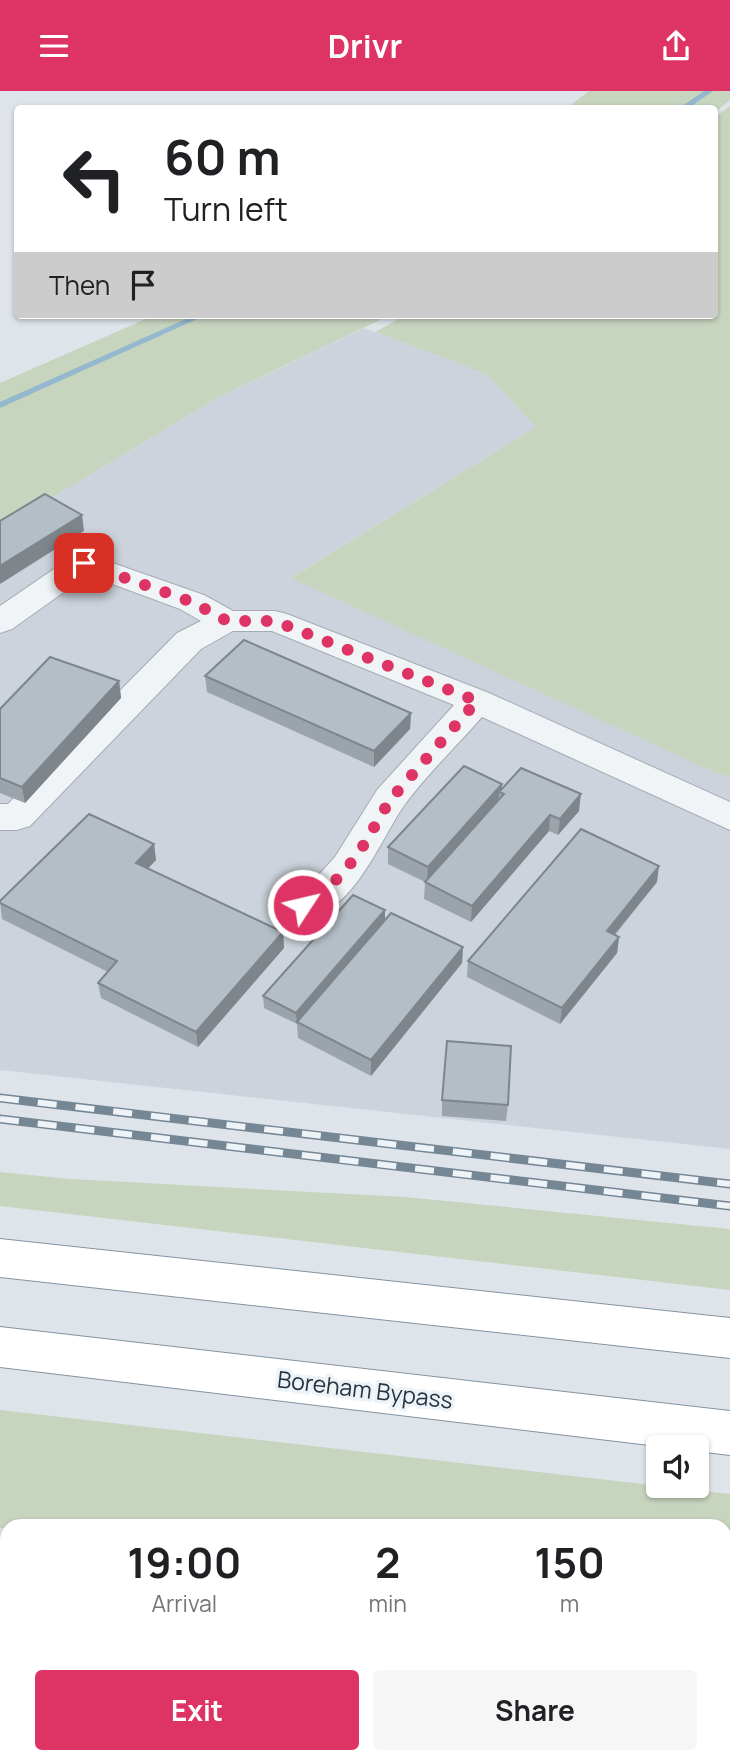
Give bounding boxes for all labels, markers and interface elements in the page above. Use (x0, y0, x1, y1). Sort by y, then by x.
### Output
text: Drivr (328, 24, 402, 68)
icon: menu (35, 27, 73, 65)
icon: share (657, 27, 695, 65)
text: 60 m (164, 123, 281, 190)
icon: left (49, 133, 140, 224)
text: Turn left (164, 187, 288, 231)
icon: arrive (124, 266, 162, 304)
text: Then (49, 267, 110, 303)
pin (54, 533, 114, 593)
icon: arrive (65, 544, 103, 582)
position arrow (266, 868, 340, 942)
street label: Boreham Bypass (276, 1362, 455, 1416)
map controls (646, 1435, 709, 1498)
button: sound (646, 1435, 709, 1498)
text: 19:00 (127, 1533, 241, 1591)
text: 2 (375, 1533, 400, 1591)
text: 150 (534, 1533, 605, 1591)
text: Arrival (151, 1587, 217, 1619)
text: min (368, 1587, 407, 1619)
text: m (560, 1587, 579, 1619)
button: Exit (35, 1670, 359, 1750)
button: Share (373, 1670, 697, 1750)

